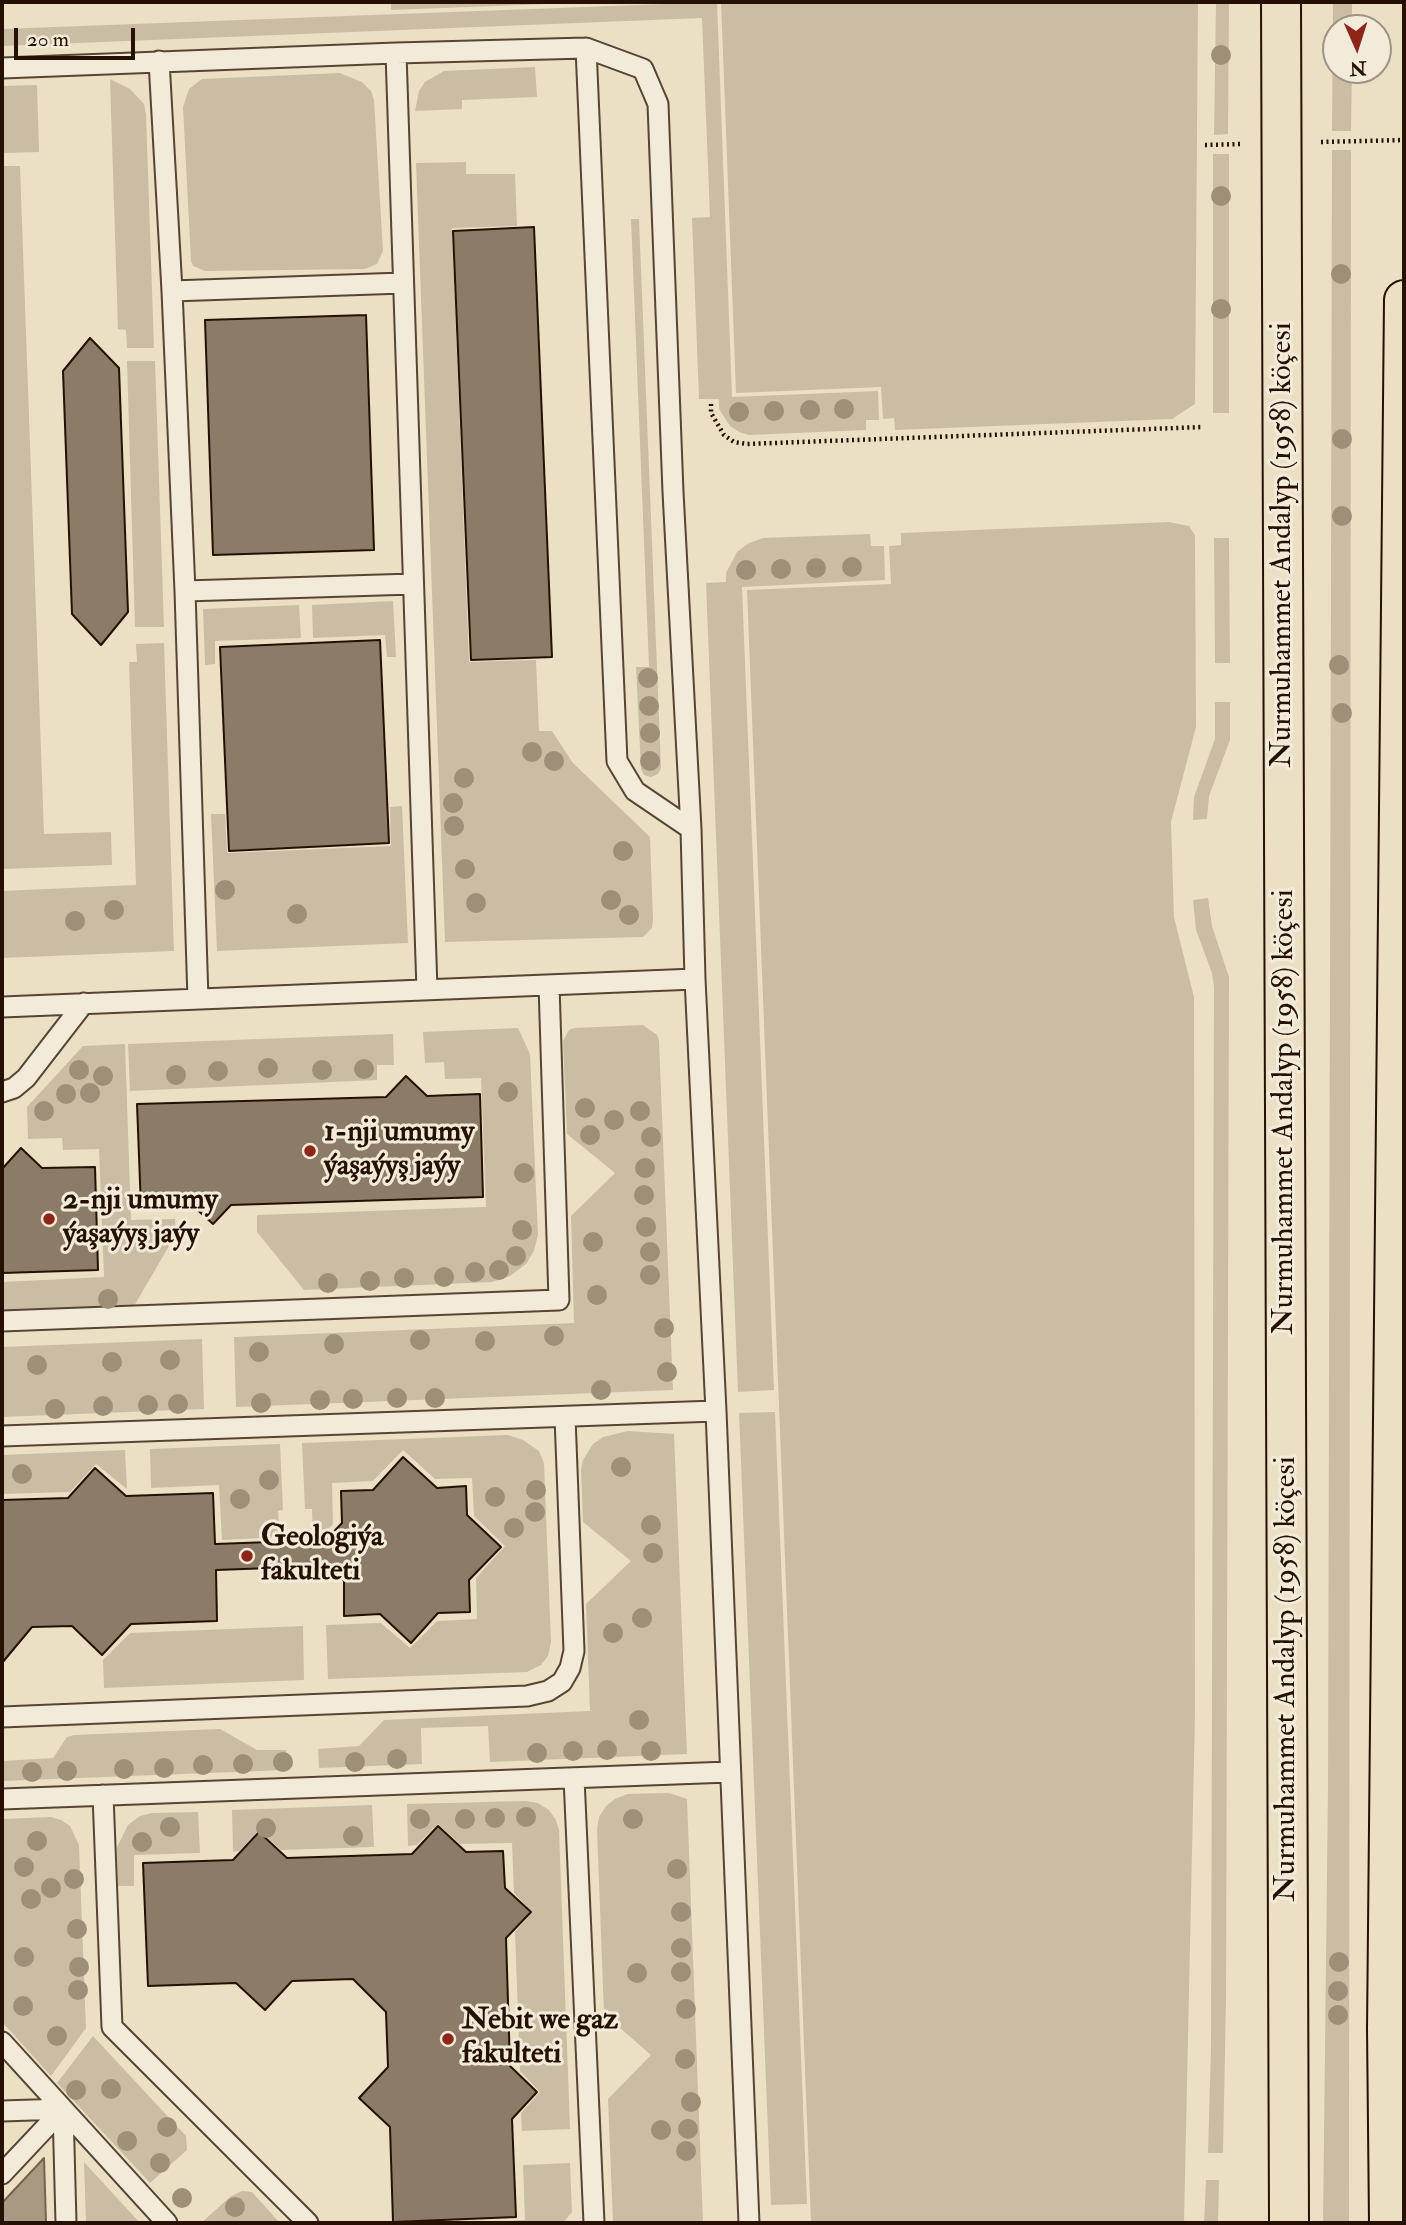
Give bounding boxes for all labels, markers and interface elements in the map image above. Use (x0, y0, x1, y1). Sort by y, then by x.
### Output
scale bar (18, 14, 138, 58)
north arrow (1322, 14, 1392, 84)
text: 20 m (27, 26, 69, 53)
text: N (1349, 56, 1367, 80)
street label: Nurmuhammet Andalyp (1958) köçesi (1266, 322, 1302, 768)
street label: Nurmuhammet Andalyp (1958) köçesi (1268, 889, 1304, 1335)
place label: 1-nji umumy ýaşaýyş jaýy (324, 1116, 474, 1186)
marker: 1-nji umumy ýaşaýyş jaýy (302, 1143, 318, 1159)
place label: 2-nji umumy ýaşaýyş jaýy (63, 1184, 218, 1254)
marker: 2-nji umumy ýaşaýyş jaýy (41, 1211, 57, 1227)
street label: Nurmuhammet Andalyp (1958) köçesi (1270, 1456, 1306, 1902)
place label: Geologiýa fakulteti (261, 1521, 383, 1592)
marker: Geologiýa fakulteti (239, 1548, 255, 1564)
place label: Nebit we gaz fakulteti (462, 2004, 618, 2074)
marker: Nebit we gaz fakulteti (440, 2031, 456, 2047)

